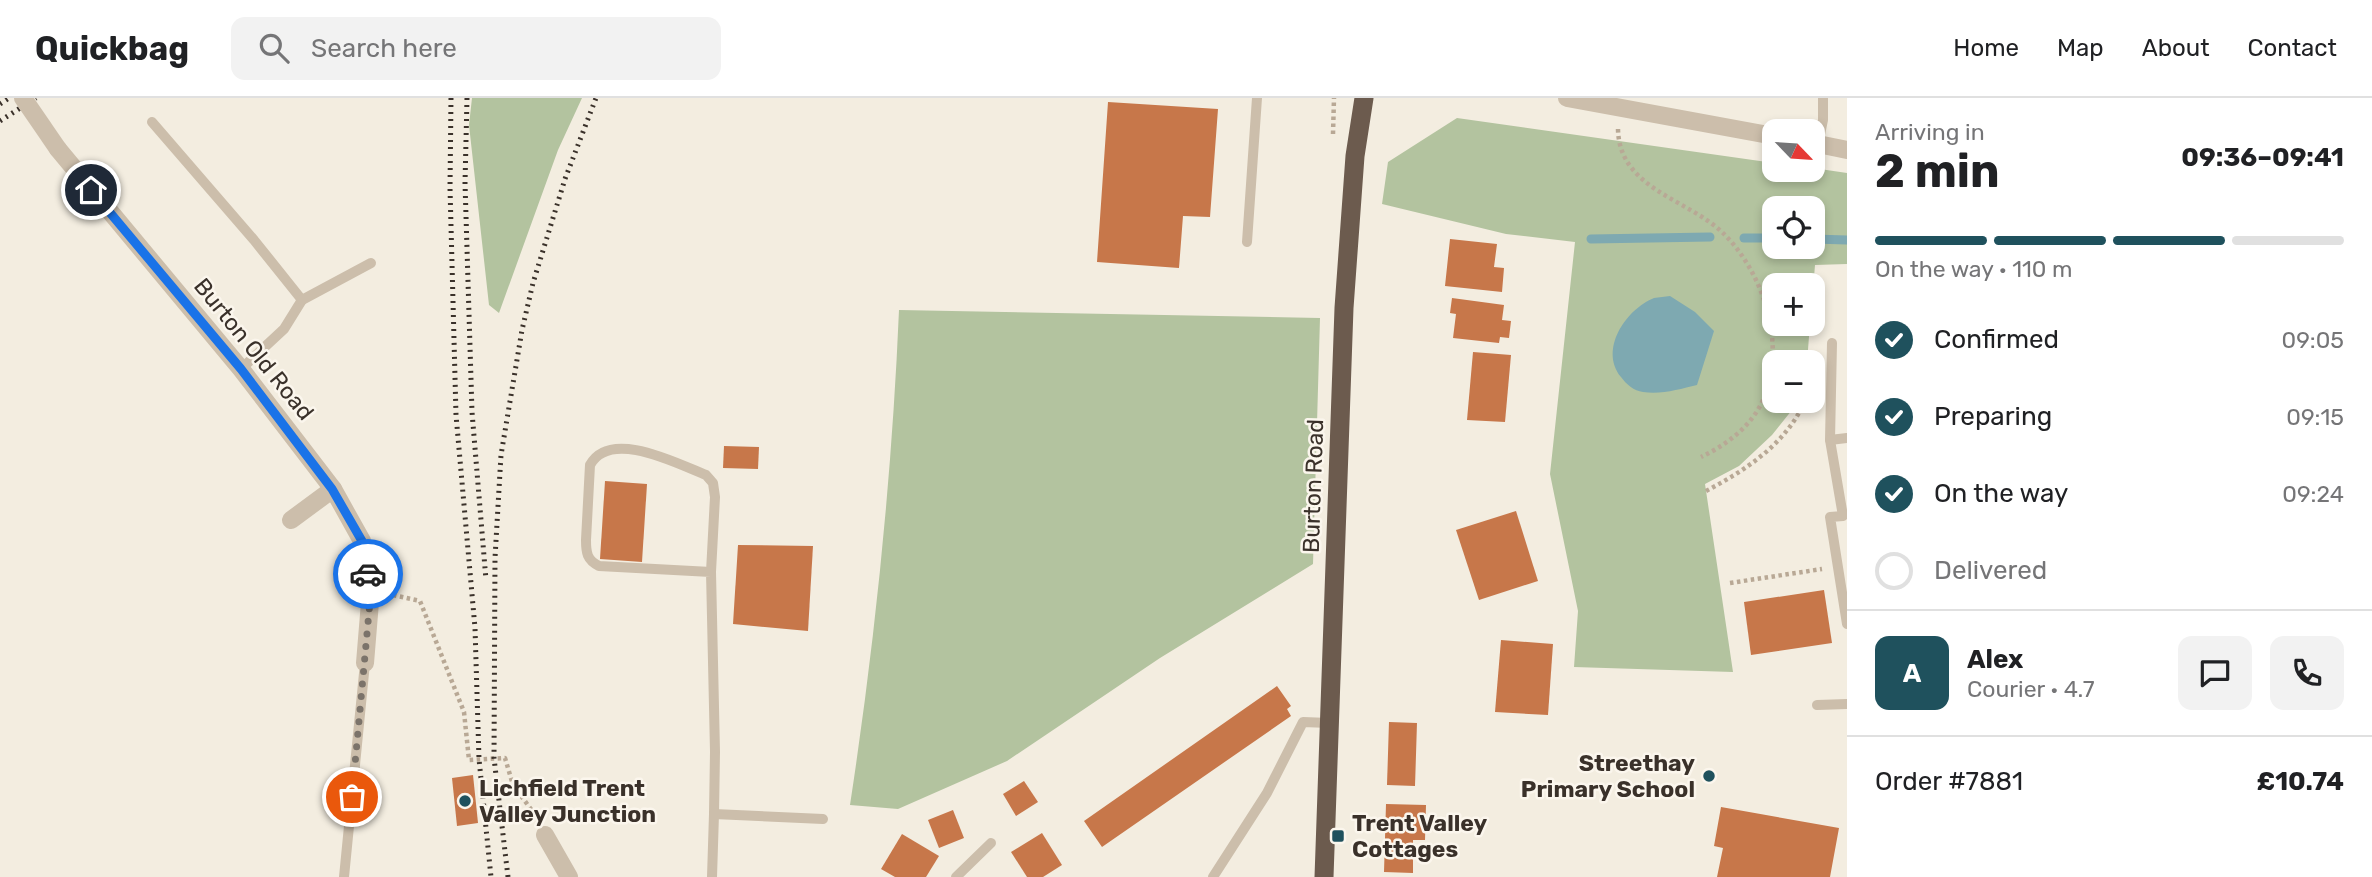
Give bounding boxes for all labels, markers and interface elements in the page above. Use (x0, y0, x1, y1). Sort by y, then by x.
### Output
search box (231, 17, 721, 80)
text: Quickbag (35, 29, 189, 68)
icon: search (255, 29, 293, 67)
text: Search here (311, 33, 457, 64)
text: Home (1953, 34, 2019, 62)
text: Map (2057, 34, 2104, 62)
text: About (2142, 34, 2210, 62)
text: Contact (2248, 34, 2337, 62)
text: Arriving in (1875, 118, 1985, 146)
north arrow (1762, 119, 1825, 182)
map controls (1762, 119, 1825, 413)
text: 09:36–09:41 (2181, 142, 2344, 173)
text: 2 min (1875, 144, 2000, 199)
pin (61, 160, 121, 220)
icon: home (72, 171, 110, 209)
button: locate (1762, 196, 1825, 259)
text: On the way · 110 m (1875, 255, 2073, 283)
street label: Burton Old Road (188, 272, 320, 426)
button: + (1762, 273, 1825, 336)
icon: check (1875, 321, 1913, 359)
text: Confirmed (1934, 324, 2059, 355)
text: 09:05 (2282, 326, 2344, 354)
button: − (1762, 350, 1825, 413)
icon: check (1875, 398, 1913, 436)
text: Preparing (1934, 401, 2052, 432)
text: 09:15 (2286, 403, 2344, 431)
street label: Burton Road (1297, 418, 1329, 554)
icon: check (1875, 475, 1913, 513)
text: On the way (1934, 478, 2068, 509)
text: 09:24 (2282, 480, 2344, 508)
courier (333, 539, 403, 609)
icon: car (349, 555, 387, 593)
text: Delivered (1934, 555, 2047, 586)
button: chat (2178, 636, 2252, 710)
button: phone (2270, 636, 2344, 710)
text: Alex (1967, 644, 2023, 675)
text: A (1903, 658, 1921, 689)
text: Courier · 4.7 (1967, 675, 2094, 703)
place label: Streethay Primary School (1521, 749, 1695, 803)
text: Order #7881 (1875, 766, 2023, 797)
text: £10.74 (2256, 766, 2344, 797)
pin (322, 767, 382, 827)
marker: Streethay Primary School (1701, 768, 1717, 784)
place label: Lichfield Trent Valley Junction (479, 774, 656, 828)
icon: bag (333, 778, 371, 816)
marker: Lichfield Trent Valley Junction (457, 793, 473, 809)
place label: Trent Valley Cottages (1352, 809, 1487, 863)
marker: Trent Valley Cottages (1330, 828, 1346, 844)

